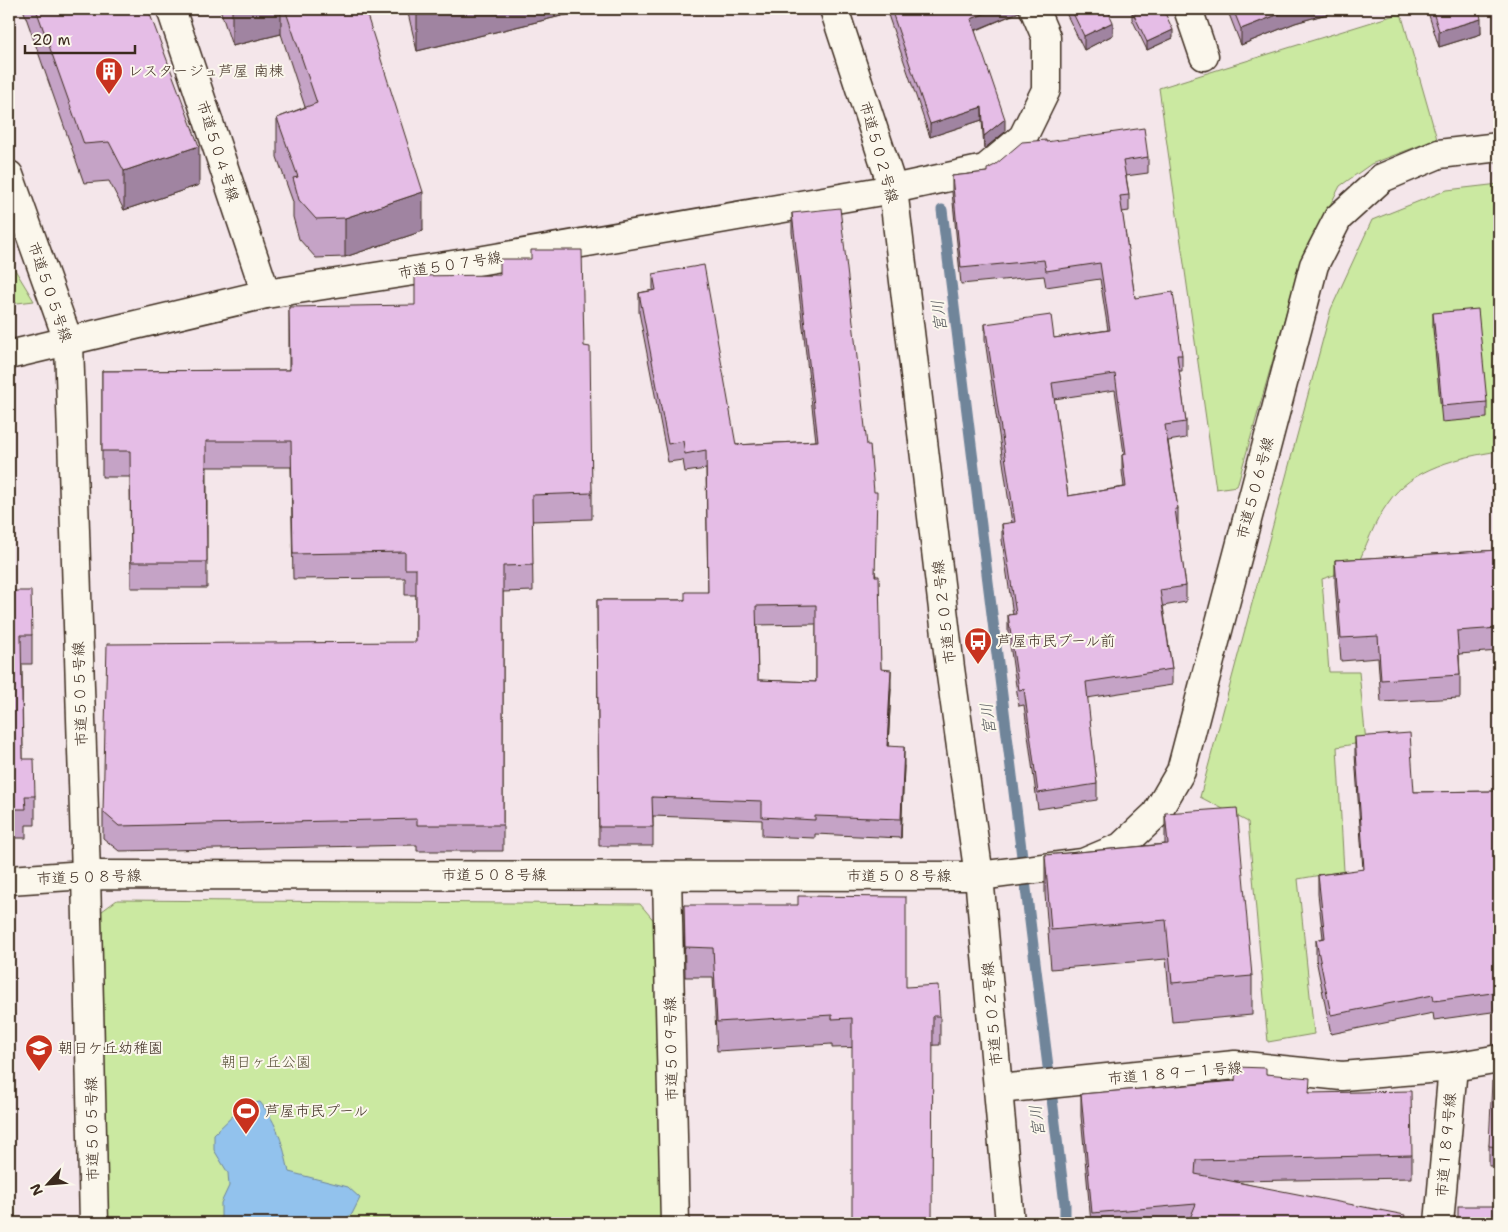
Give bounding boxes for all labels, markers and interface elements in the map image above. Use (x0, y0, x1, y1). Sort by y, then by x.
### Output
scale bar (25, 22, 135, 54)
text: 20 m (32, 30, 71, 50)
building icon: レスタージュ芦屋 南棟 (94, 56, 124, 95)
place label: レスタージュ芦屋 南棟 (128, 61, 284, 81)
street label: 市道５０４号線 (192, 98, 244, 204)
street label: 市道５０２号線 (855, 99, 903, 205)
street label: 市道５０５号線 (23, 239, 77, 345)
street label: 市道５０７号線 (397, 247, 503, 283)
water label: 宮川 (927, 299, 951, 333)
street label: 市道５０６号線 (1232, 435, 1278, 541)
street label: 市道５０２号線 (928, 559, 960, 665)
bus stop icon: 芦屋市民プール前 (963, 626, 993, 665)
place label: 芦屋市民プール前 (997, 631, 1115, 651)
street label: 市道５０５号線 (68, 641, 92, 747)
water label: 宮川 (976, 702, 1000, 736)
street label: 市道５０８号線 (36, 865, 142, 889)
street label: 市道５０８号線 (441, 865, 547, 885)
street label: 市道５０８号線 (846, 866, 952, 886)
street label: 市道５０２号線 (977, 961, 1007, 1067)
street label: 市道５０９号線 (660, 996, 682, 1102)
school or university icon: 朝日ケ丘幼稚園 (24, 1033, 54, 1072)
place label: 朝日ケ丘幼稚園 (58, 1038, 163, 1058)
park label: 朝日ヶ丘公園 (221, 1052, 311, 1072)
street label: 市道１８９－１号線 (1107, 1057, 1243, 1089)
street label: 市道５０５号線 (81, 1076, 103, 1182)
street label: 市道１８９号線 (1431, 1092, 1461, 1198)
sports icon: 芦屋市民プール (231, 1096, 261, 1135)
place label: 芦屋市民プール (265, 1101, 368, 1121)
water label: 宮川 (1025, 1104, 1049, 1138)
north arrow (22, 1160, 72, 1210)
text: N (26, 1181, 47, 1199)

